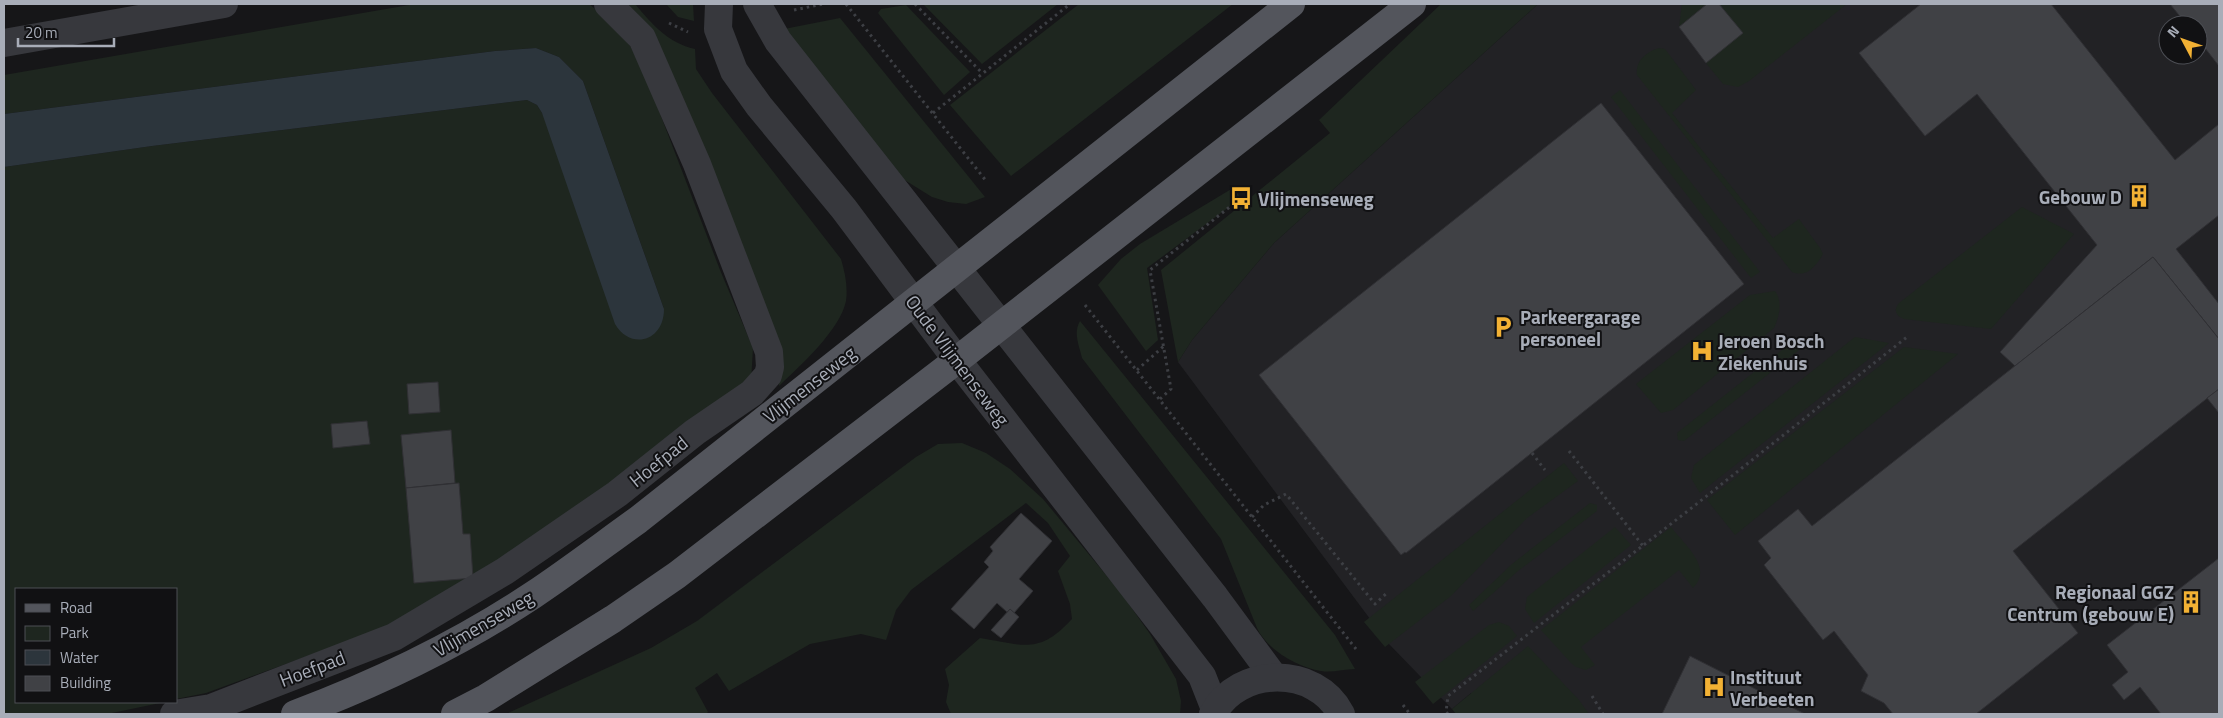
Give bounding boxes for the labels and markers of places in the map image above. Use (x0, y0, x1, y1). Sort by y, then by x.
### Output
place label: Gebouw D (2039, 182, 2122, 211)
building icon: Gebouw D (2126, 183, 2152, 209)
place label: Vlijmenseweg (1258, 184, 1374, 213)
bus stop icon: Vlijmenseweg (1228, 185, 1254, 211)
place label: Parkeergarage personeel (1520, 302, 1641, 353)
parking icon: Parkeergarage personeel (1490, 314, 1516, 340)
place label: Jeroen Bosch Ziekenhuis (1718, 326, 1825, 377)
hospital icon: Jeroen Bosch Ziekenhuis (1689, 338, 1715, 364)
place label: Regionaal GGZ Centrum (gebouw E) (2007, 577, 2174, 628)
building icon: Regionaal GGZ Centrum (gebouw E) (2178, 589, 2204, 615)
place label: Instituut Verbeeten (1730, 662, 1815, 713)
hospital icon: Instituut Verbeeten (1701, 674, 1727, 700)

